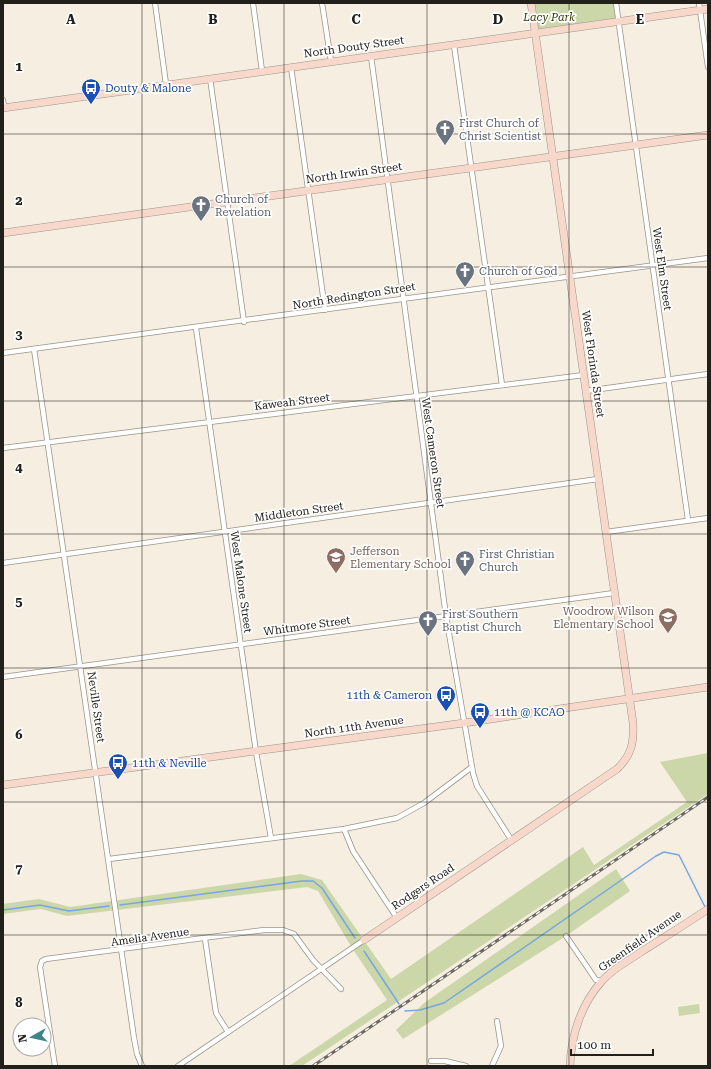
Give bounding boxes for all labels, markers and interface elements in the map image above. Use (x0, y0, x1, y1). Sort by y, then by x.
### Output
park label: Lacy Park (522, 11, 575, 24)
text: A (66, 12, 76, 27)
text: B (208, 12, 218, 27)
text: C (351, 12, 361, 27)
text: D (493, 12, 503, 27)
text: E (636, 12, 644, 27)
street label: North Douty Street (303, 34, 405, 60)
text: 1 (15, 59, 23, 74)
bus stop icon: Douty & Malone (80, 77, 102, 105)
place label: Douty & Malone (105, 82, 191, 95)
place label: First Church of Christ Scientist (459, 117, 541, 143)
church icon: First Church of Christ Scientist (434, 118, 456, 146)
street label: North Irwin Street (305, 160, 403, 186)
text: 2 (15, 193, 23, 208)
place label: Church of Revelation (215, 193, 271, 219)
church icon: Church of Revelation (190, 194, 212, 222)
street label: West Elm Street (650, 227, 674, 311)
church icon: Church of God (454, 260, 476, 288)
place label: Church of God (479, 265, 557, 278)
street label: North Redington Street (292, 280, 416, 312)
street label: West Florinda Street (579, 310, 607, 418)
text: 3 (15, 327, 23, 342)
street label: Kaweah Street (254, 391, 330, 413)
street label: West Cameron Street (419, 397, 447, 509)
text: 4 (15, 460, 23, 475)
street label: Middleton Street (254, 499, 344, 525)
street label: West Malone Street (227, 530, 255, 634)
place label: Jefferson Elementary School (350, 545, 451, 571)
school or university icon: Jefferson Elementary School (325, 546, 347, 574)
place label: First Christian Church (479, 548, 555, 574)
church icon: First Christian Church (454, 549, 476, 577)
text: 5 (15, 594, 23, 609)
place label: Woodrow Wilson Elementary School (553, 605, 655, 631)
school or university icon: Woodrow Wilson Elementary School (657, 606, 679, 634)
place label: First Southern Baptist Church (442, 608, 522, 634)
church icon: First Southern Baptist Church (417, 609, 439, 637)
street label: Whitmore Street (263, 613, 351, 639)
street label: Neville Street (85, 671, 107, 743)
bus stop icon: 11th & Cameron (435, 684, 457, 712)
place label: 11th & Cameron (347, 689, 432, 702)
bus stop icon: 11th @ KCAO (469, 701, 491, 729)
place label: 11th @ KCAO (494, 706, 565, 719)
street label: North 11th Avenue (304, 714, 404, 740)
text: 6 (15, 727, 23, 742)
bus stop icon: 11th & Neville (107, 752, 129, 780)
place label: 11th & Neville (132, 757, 207, 770)
text: 7 (15, 861, 23, 876)
street label: Rodgers Road (389, 861, 457, 913)
street label: Greenfield Avenue (596, 907, 684, 975)
street label: Amelia Avenue (110, 925, 190, 949)
text: 8 (15, 995, 23, 1010)
north arrow (12, 1017, 52, 1057)
scale bar (571, 1031, 653, 1057)
text: N (15, 1033, 30, 1043)
text: 100 m (577, 1038, 611, 1052)

